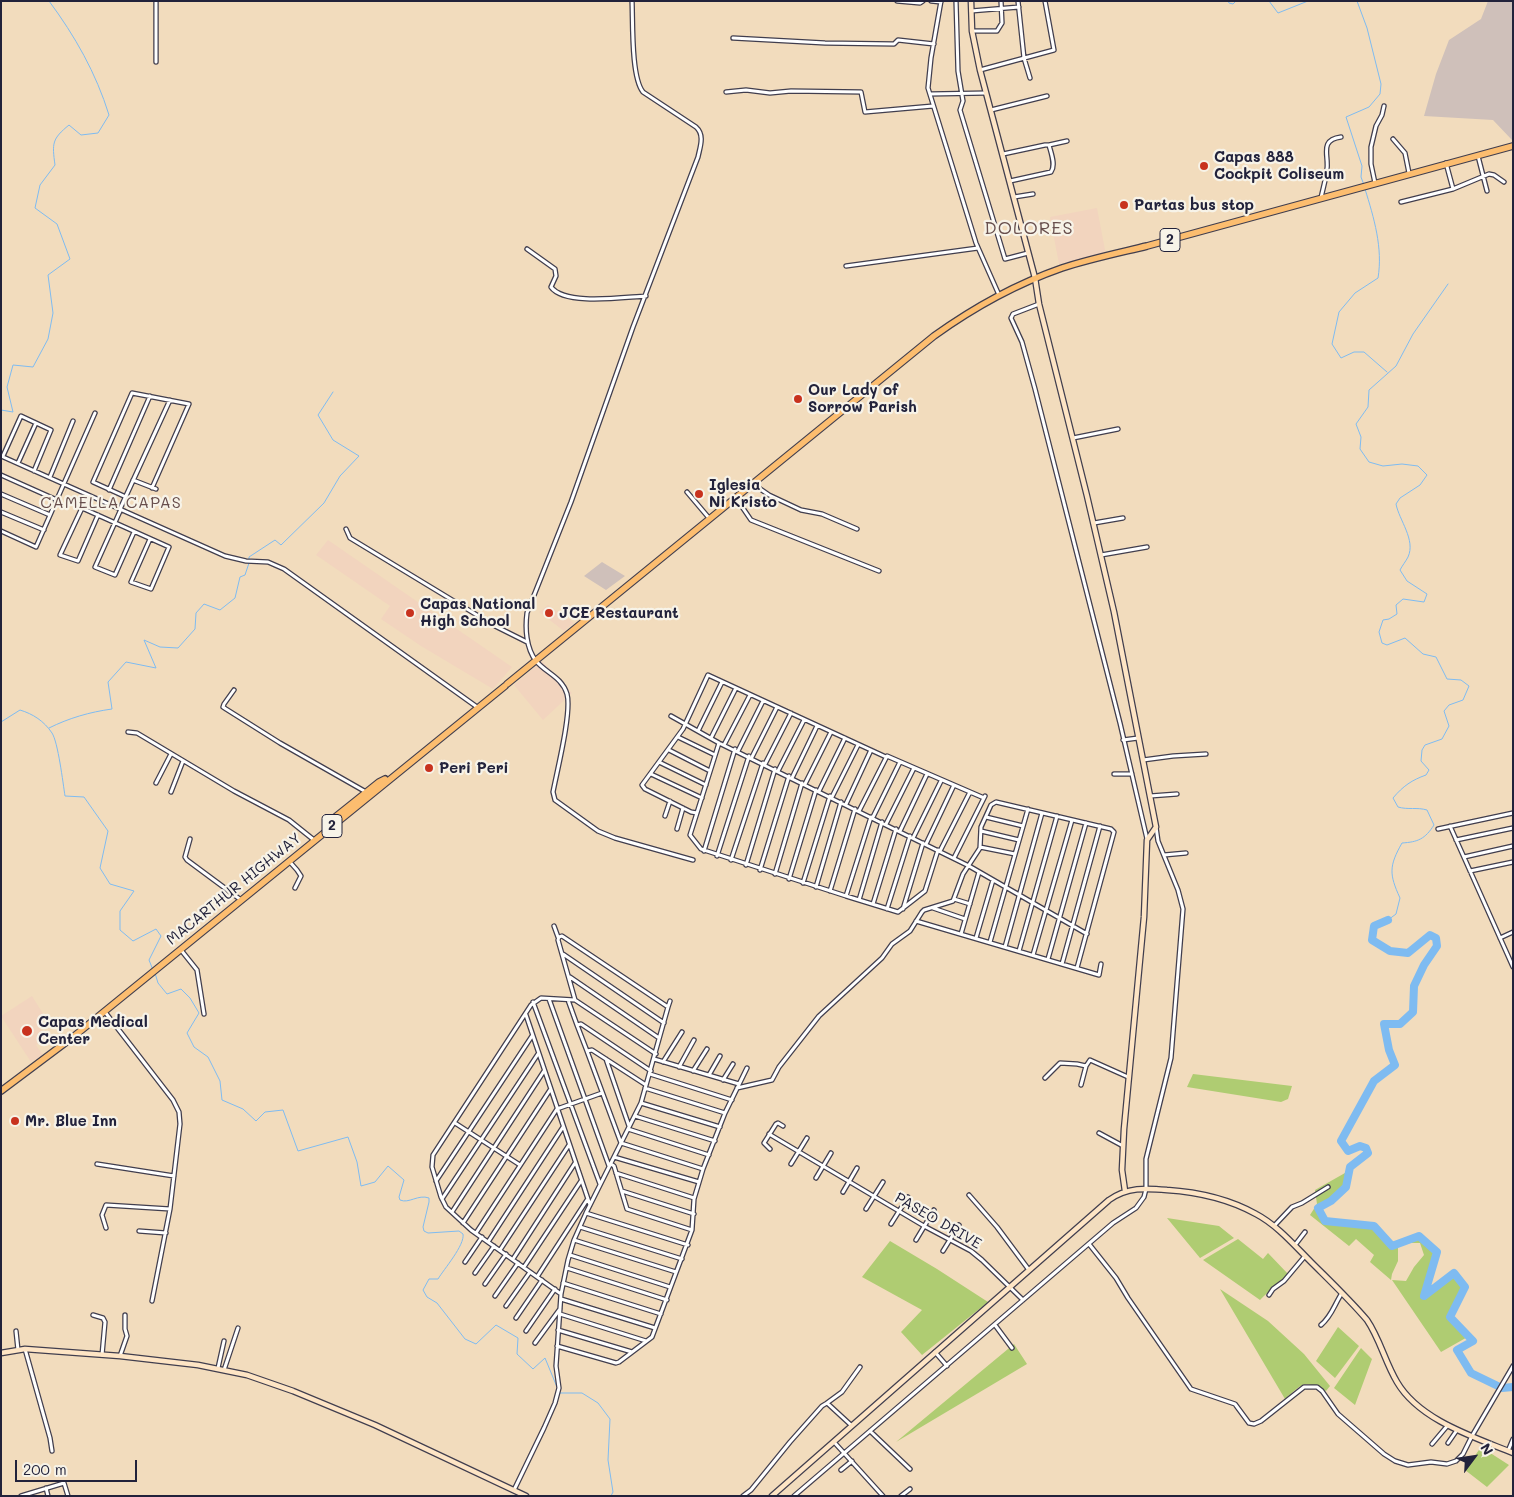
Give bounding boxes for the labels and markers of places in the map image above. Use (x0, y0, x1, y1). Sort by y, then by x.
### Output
place label: Capas 888 Cockpit Coliseum (1214, 148, 1344, 183)
marker: Capas 888 Cockpit Coliseum (1198, 160, 1210, 172)
place label: Partas bus stop (1134, 196, 1254, 214)
marker: Partas bus stop (1118, 199, 1130, 211)
place label: Our Lady of Sorrow Parish (808, 381, 917, 416)
marker: Our Lady of Sorrow Parish (792, 393, 804, 405)
place label: Iglesia Ni Kristo (709, 476, 777, 511)
marker: Iglesia Ni Kristo (693, 488, 705, 500)
place label: Capas National High School (420, 595, 535, 630)
place label: JCE Restaurant (559, 604, 679, 622)
marker: Capas National High School (404, 607, 416, 619)
marker: JCE Restaurant (543, 607, 555, 619)
place label: Peri Peri (439, 759, 509, 777)
marker: Peri Peri (423, 762, 435, 774)
place label: Capas Medical Center (38, 1013, 148, 1048)
marker: Capas Medical Center (20, 1024, 34, 1038)
place label: Mr. Blue Inn (25, 1112, 117, 1130)
marker: Mr. Blue Inn (9, 1115, 21, 1127)

